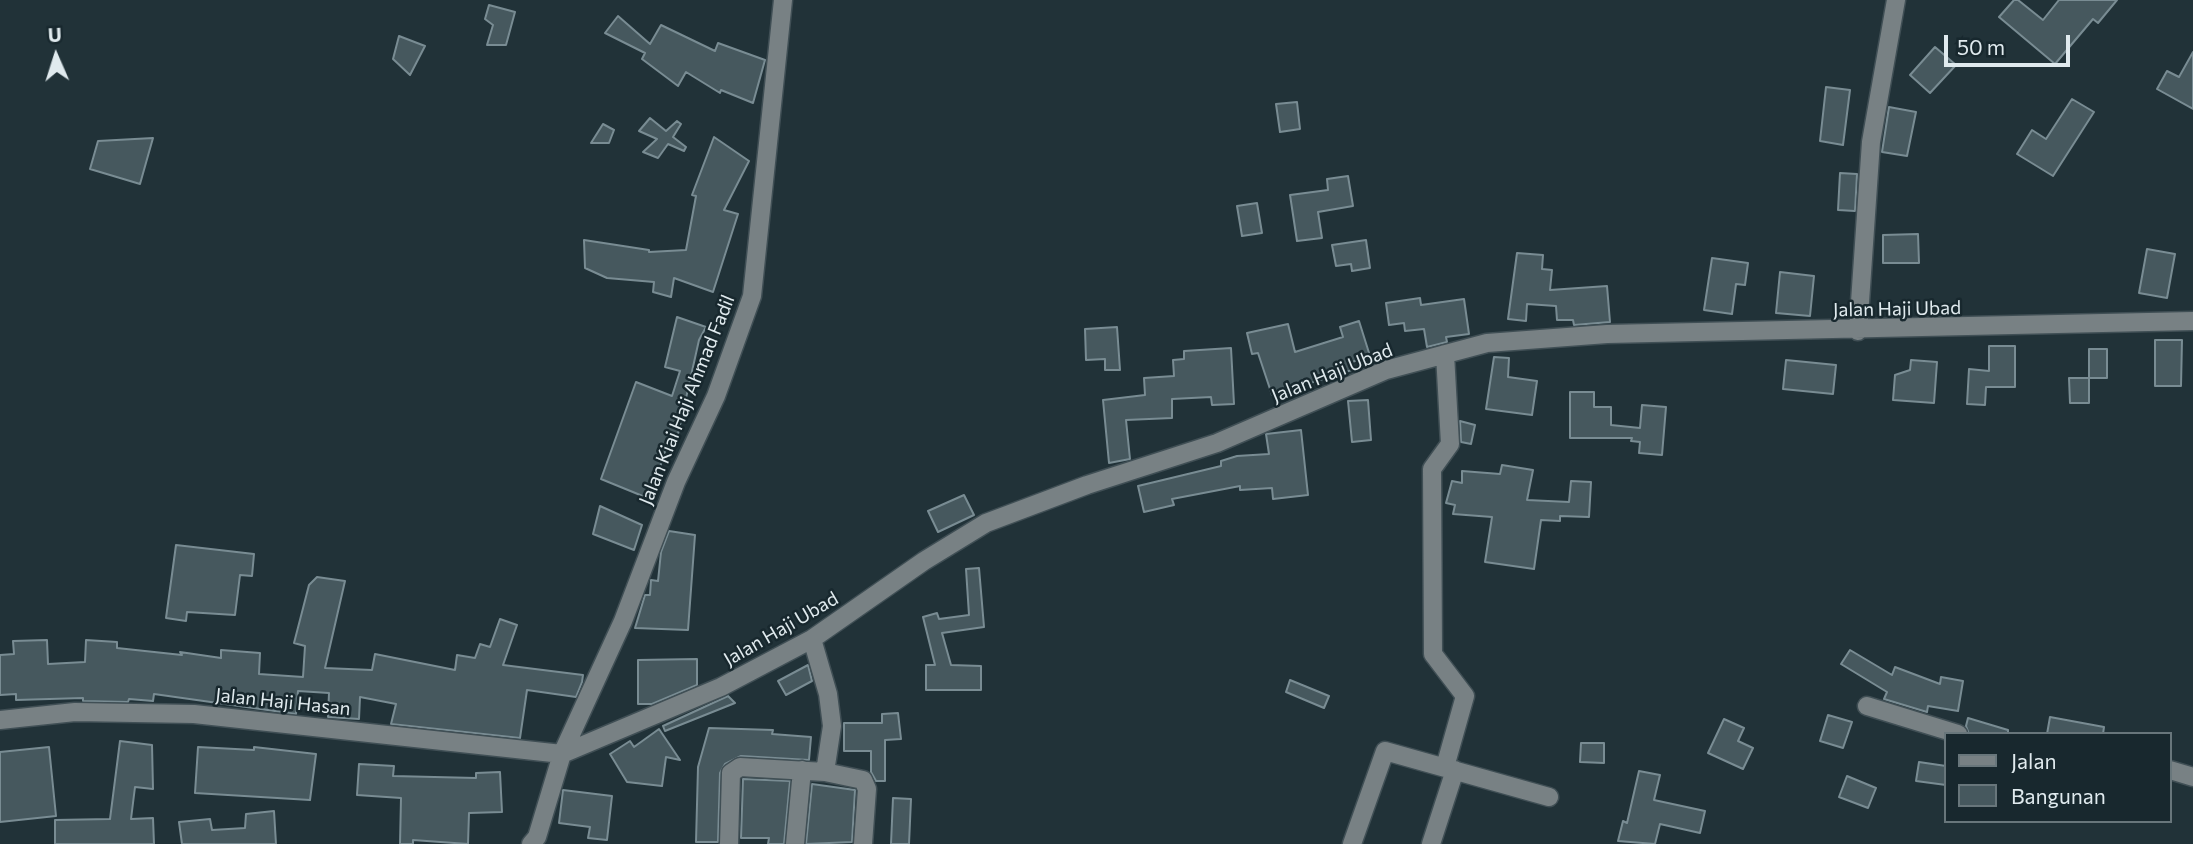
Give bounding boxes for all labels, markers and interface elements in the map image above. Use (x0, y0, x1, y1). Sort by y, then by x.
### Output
north arrow (21, 21, 91, 91)
scale bar (1948, 21, 2074, 65)
text: U (47, 23, 62, 46)
text: 50 m (1957, 34, 2005, 59)
street label: Jalan Kiai Haji Ahmad Fadil (634, 292, 740, 508)
street label: Jalan Haji Ubad (1833, 296, 1961, 322)
street label: Jalan Haji Ubad (1268, 338, 1396, 408)
street label: Jalan Haji Ubad (720, 587, 842, 671)
street label: Jalan Haji Hasan (214, 684, 352, 720)
legend (1944, 732, 2172, 823)
text: Jalan (2011, 748, 2056, 773)
text: Bangunan (2011, 783, 2106, 808)

